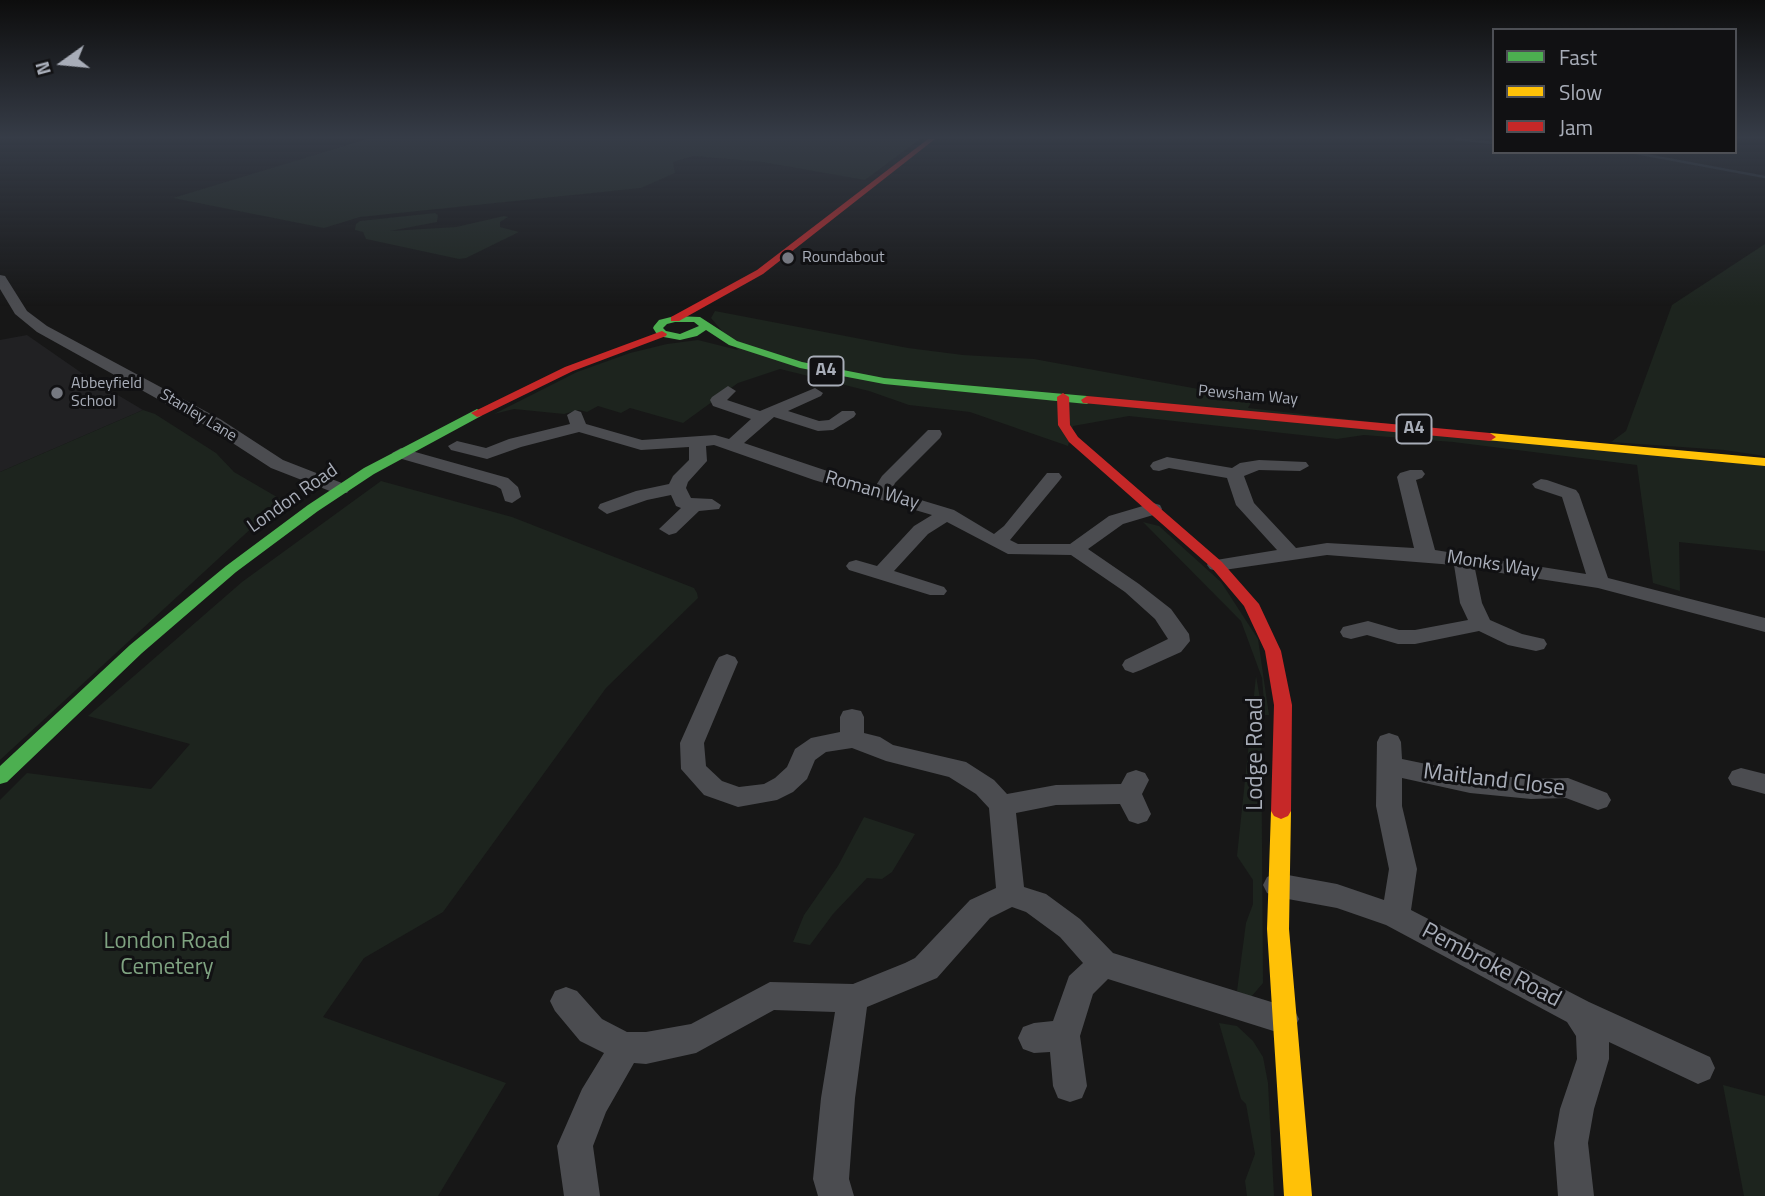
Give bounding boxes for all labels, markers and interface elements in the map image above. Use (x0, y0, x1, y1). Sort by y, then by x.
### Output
north arrow (28, 28, 98, 98)
legend (1492, 28, 1737, 154)
text: Fast (1559, 41, 1597, 73)
text: N (27, 58, 58, 79)
text: Slow (1559, 76, 1602, 108)
text: Jam (1559, 111, 1593, 143)
place label: Roundabout (802, 248, 885, 268)
marker: Roundabout (780, 250, 796, 266)
road number: A4 (808, 356, 844, 386)
place label: Abbeyfield School (71, 374, 142, 412)
street label: Pewsham Way (1197, 382, 1299, 410)
marker: Abbeyfield School (49, 385, 65, 401)
street label: Stanley Lane (156, 386, 240, 446)
road number: A4 (1396, 414, 1432, 444)
street label: London Road (244, 460, 342, 538)
street label: Roman Way (822, 467, 922, 515)
street label: Monks Way (1445, 546, 1541, 584)
street label: Lodge Road (1242, 697, 1270, 811)
street label: Maitland Close (1422, 759, 1566, 803)
street label: Pembroke Road (1417, 918, 1565, 1014)
park label: London Road Cemetery (104, 928, 230, 982)

